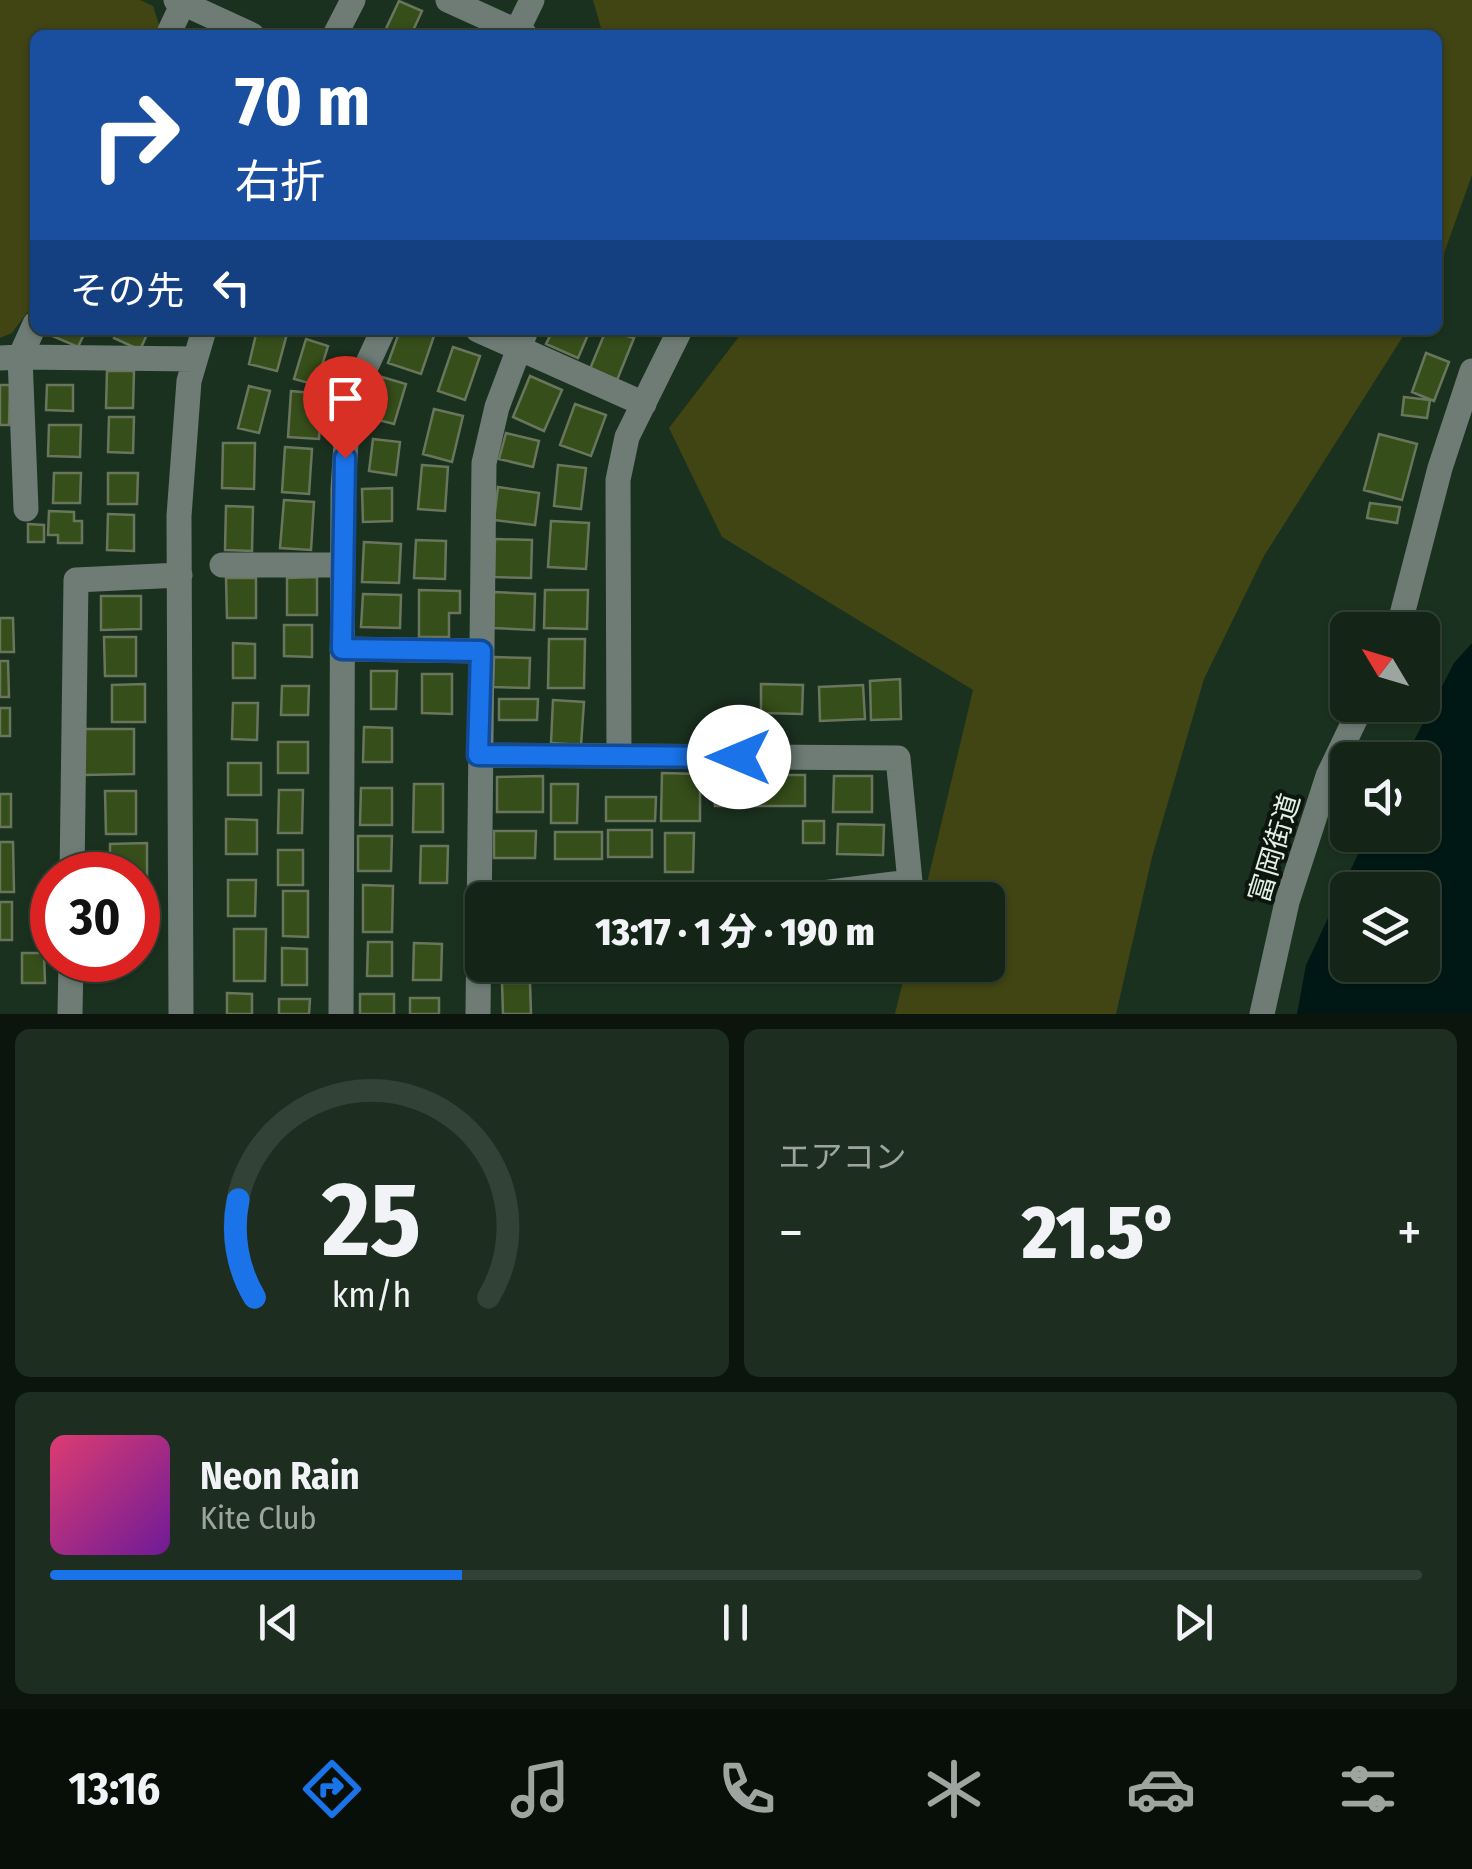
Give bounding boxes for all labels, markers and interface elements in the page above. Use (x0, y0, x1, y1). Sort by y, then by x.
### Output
text: 70 m (235, 60, 370, 144)
icon: right (70, 70, 200, 200)
text: 右折 (235, 155, 325, 209)
icon: left (204, 260, 259, 315)
text: その先 (70, 268, 184, 314)
pin (303, 356, 388, 459)
icon: arrive (318, 371, 373, 426)
north arrow (1330, 612, 1440, 722)
map controls (1330, 612, 1440, 982)
position arrow (687, 705, 791, 809)
button: sound (1330, 742, 1440, 852)
street label: 富岡街道 (1242, 790, 1307, 907)
speed limit sign: 30 (30, 852, 160, 982)
button: layers (1330, 872, 1440, 982)
text: 13:17 · 1 分 · 190 m (595, 909, 875, 955)
text: エアコン (779, 1138, 907, 1176)
text: 25 (321, 1158, 421, 1283)
text: 21.5° (1022, 1188, 1178, 1278)
text: − (779, 1200, 803, 1266)
text: + (1397, 1200, 1422, 1266)
text: km/h (332, 1274, 412, 1316)
text: Neon Rain (200, 1453, 360, 1499)
text: Kite Club (200, 1499, 316, 1537)
icon: previous (251, 1595, 306, 1650)
icon: pause (708, 1595, 763, 1650)
icon: next (1166, 1595, 1221, 1650)
icon: directions (297, 1754, 367, 1824)
icon: music (505, 1754, 575, 1824)
icon: phone (712, 1754, 782, 1824)
icon: climate (919, 1754, 989, 1824)
icon: car (1126, 1754, 1196, 1824)
icon: filters (1333, 1754, 1403, 1824)
text: 13:16 (69, 1762, 160, 1816)

